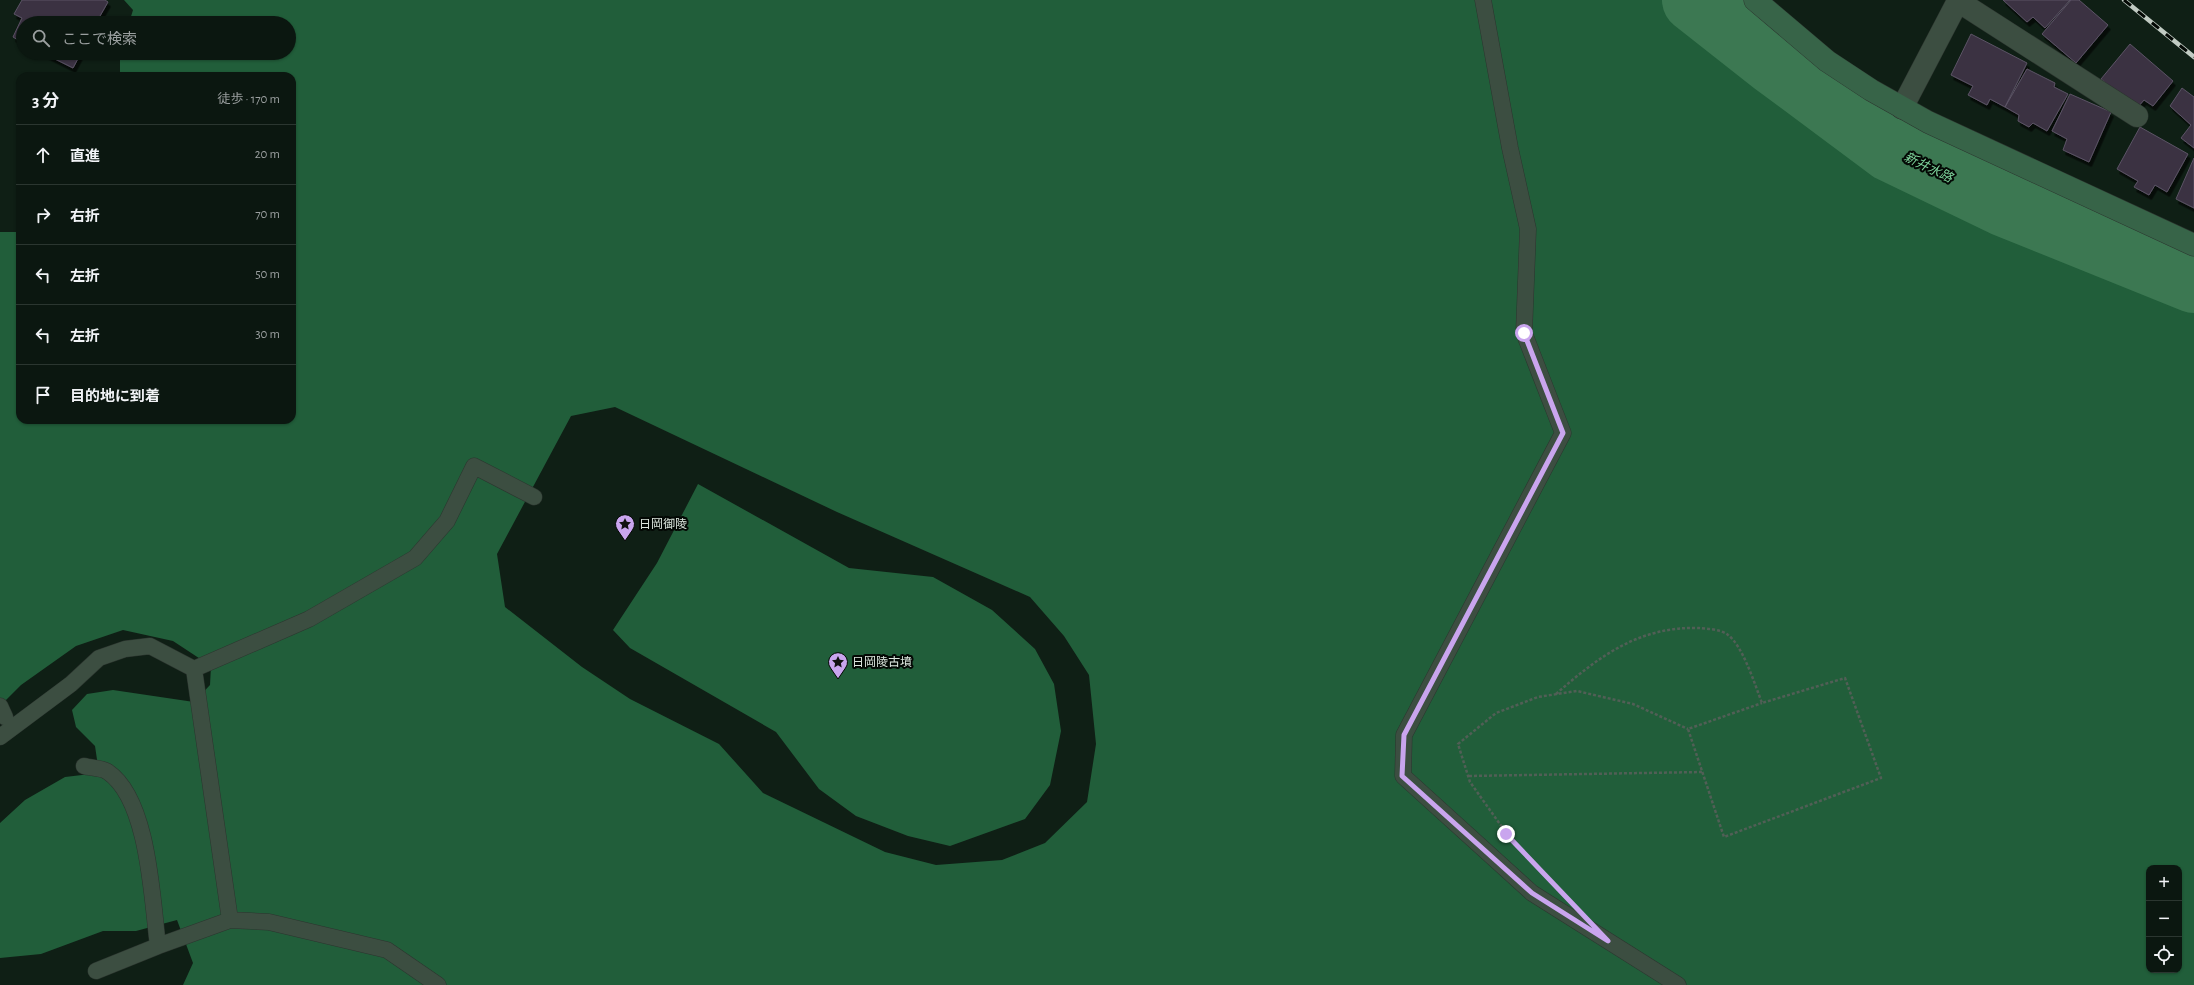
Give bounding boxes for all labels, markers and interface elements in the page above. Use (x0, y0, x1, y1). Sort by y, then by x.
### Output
search box (16, 16, 296, 60)
icon: search (30, 27, 52, 49)
text: ここで検索 (62, 32, 137, 47)
text: 3 分 (32, 92, 59, 109)
text: 徒歩 · 170 m (217, 93, 280, 106)
icon: ahead (32, 144, 54, 166)
text: 20 m (255, 148, 280, 161)
text: 直進 (70, 149, 100, 164)
water label: 新井水路 (1902, 150, 1956, 186)
icon: right (32, 204, 54, 226)
text: 70 m (255, 208, 280, 221)
text: 右折 (70, 209, 100, 224)
icon: left (32, 264, 54, 286)
text: 50 m (255, 268, 280, 281)
text: 左折 (70, 269, 100, 284)
icon: left (32, 324, 54, 346)
route start (1515, 324, 1533, 342)
text: 30 m (255, 328, 280, 341)
text: 左折 (70, 329, 100, 344)
icon: arrive (32, 384, 54, 406)
text: 目的地に到着 (70, 389, 160, 404)
place icon: 日岡御陵 (614, 513, 636, 541)
place label: 日岡御陵 (639, 517, 687, 530)
place icon: 日岡陵古墳 (827, 651, 849, 679)
place label: 日岡陵古墳 (852, 655, 912, 668)
route end (1497, 825, 1515, 843)
map controls (2146, 865, 2182, 973)
button: + (2146, 865, 2182, 901)
button: − (2146, 901, 2182, 937)
button: locate (2146, 937, 2182, 973)

